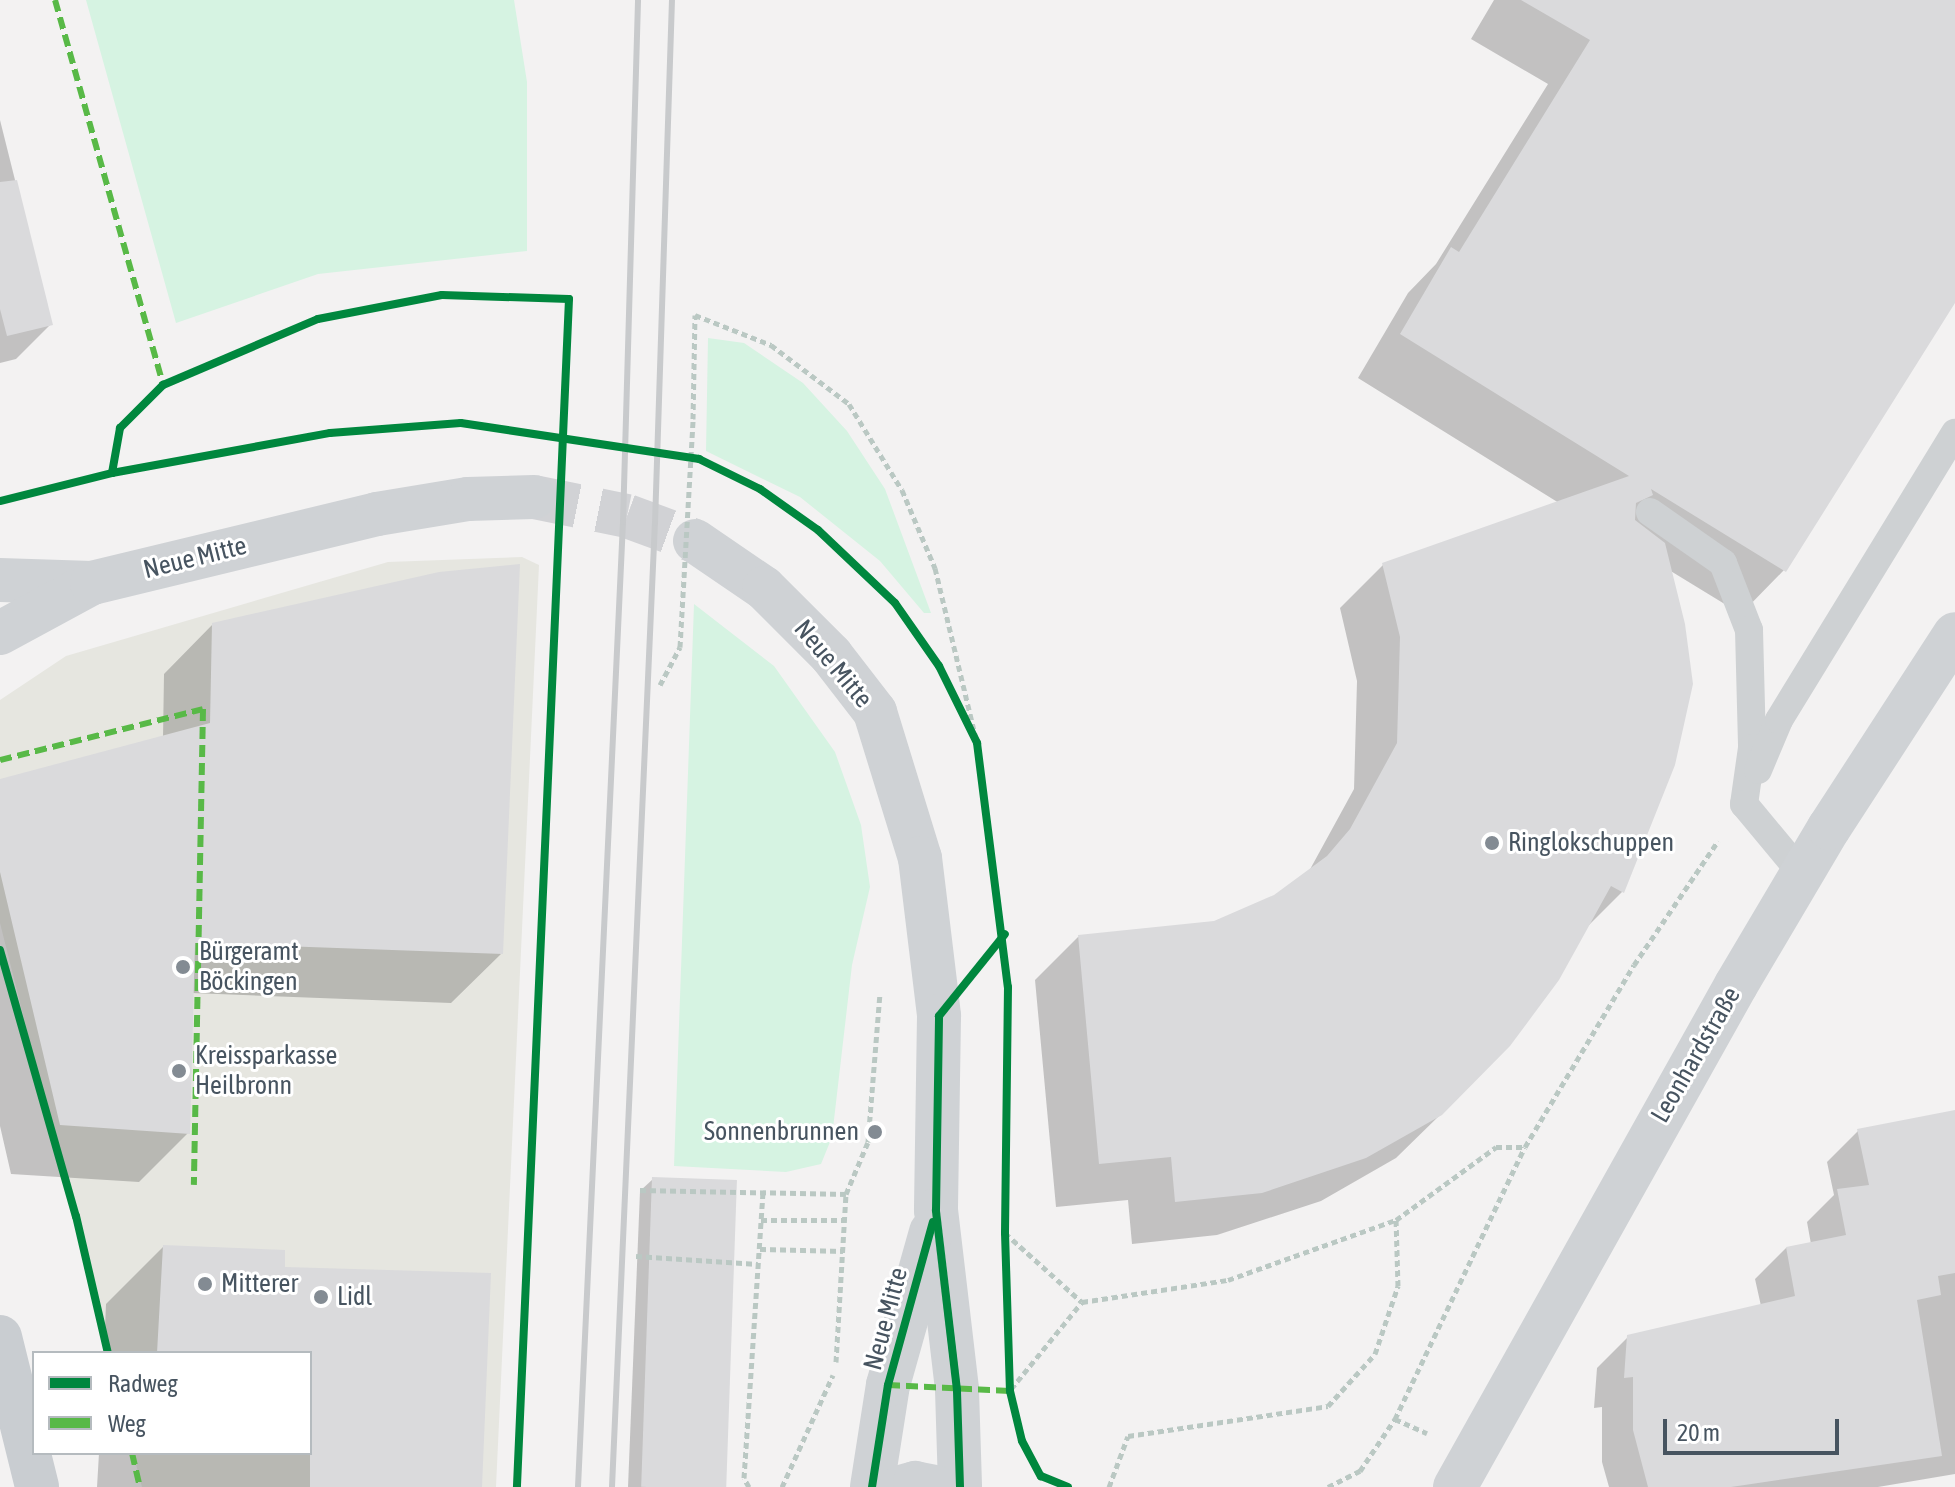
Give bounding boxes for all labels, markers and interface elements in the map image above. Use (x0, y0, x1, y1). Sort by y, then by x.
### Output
street label: Neue Mitte (140, 530, 250, 586)
street label: Neue Mitte (787, 614, 879, 714)
place label: Ringlokschuppen (1508, 827, 1674, 859)
marker: Ringlokschuppen (1483, 834, 1501, 852)
place label: Bürgeramt Böckingen (199, 936, 299, 998)
marker: Bürgeramt Böckingen (174, 958, 192, 976)
street label: Leonhardstraße (1645, 982, 1747, 1128)
place label: Kreissparkasse Heilbronn (195, 1040, 337, 1102)
marker: Kreissparkasse Heilbronn (170, 1062, 188, 1080)
place label: Sonnenbrunnen (704, 1116, 859, 1148)
marker: Sonnenbrunnen (866, 1123, 884, 1141)
street label: Neue Mitte (857, 1264, 915, 1374)
place label: Mitterer (221, 1268, 298, 1300)
marker: Mitterer (196, 1275, 214, 1293)
place label: Lidl (337, 1281, 372, 1313)
marker: Lidl (312, 1288, 330, 1306)
legend (32, 1351, 312, 1455)
text: Radweg (108, 1370, 178, 1397)
scale bar (1667, 1403, 1843, 1453)
text: Weg (108, 1410, 146, 1437)
text: 20 m (1677, 1419, 1720, 1446)

